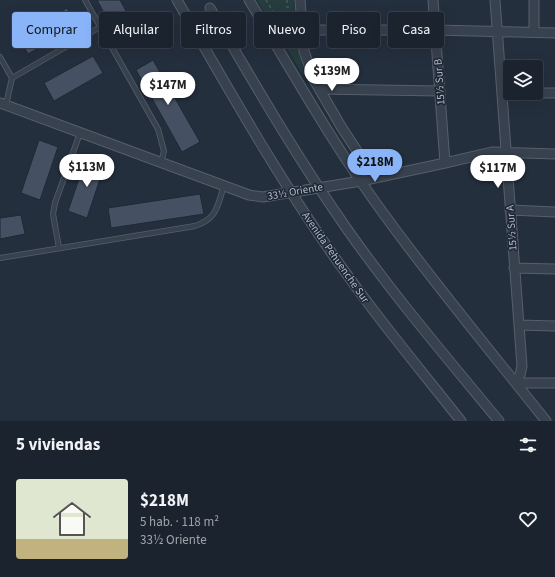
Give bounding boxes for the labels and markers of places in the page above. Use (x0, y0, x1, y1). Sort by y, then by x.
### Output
pin: $139M (304, 58, 360, 92)
pin: $147M (140, 72, 196, 106)
pin: $218M (347, 149, 403, 183)
pin: $113M (59, 154, 115, 188)
pin: $117M (470, 155, 526, 189)

